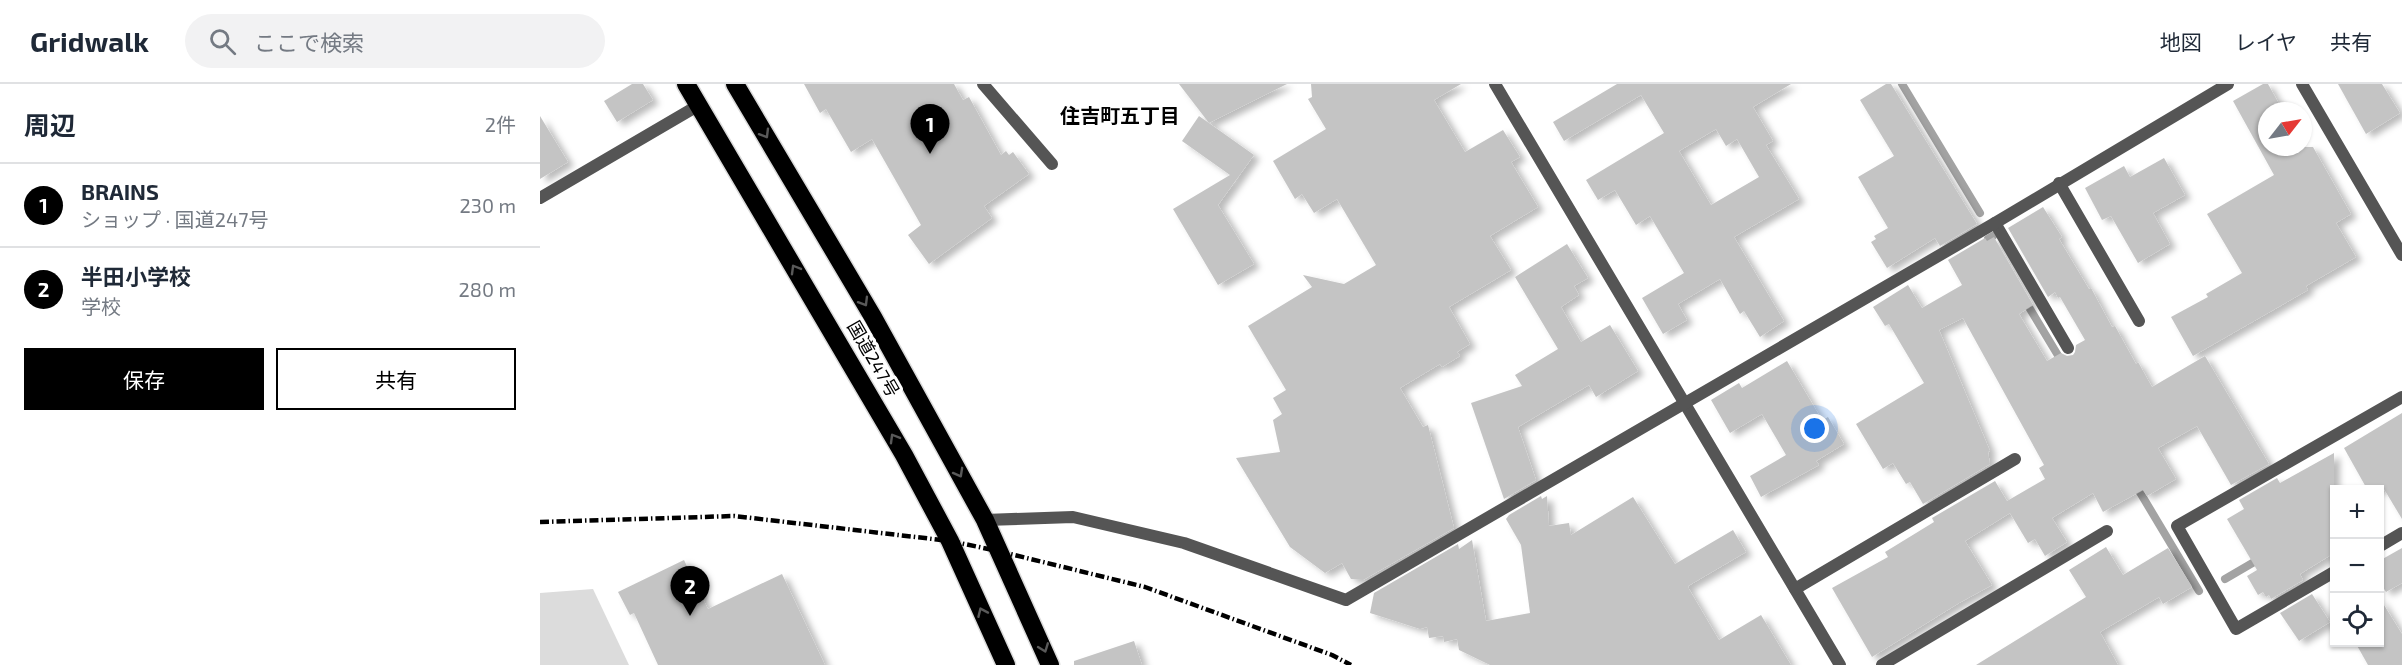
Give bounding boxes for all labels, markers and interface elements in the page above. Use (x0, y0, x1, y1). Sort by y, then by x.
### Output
search box (185, 14, 605, 68)
text: Gridwalk (30, 24, 149, 58)
icon: search (206, 25, 239, 58)
text: ここで検索 (254, 29, 364, 55)
text: 地図 (2160, 29, 2202, 54)
text: レイヤ (2235, 29, 2297, 54)
text: 共有 (2330, 29, 2372, 54)
north arrow (2258, 102, 2312, 156)
district label: 住吉町五丁目 (1060, 103, 1180, 127)
pin: 1 (910, 104, 950, 154)
text: 周辺 (24, 109, 76, 140)
text: 2件 (485, 112, 516, 136)
one-way arrow (758, 128, 769, 138)
text: BRAINS (81, 178, 159, 204)
text: 1 (39, 193, 48, 217)
text: 230 m (460, 193, 516, 217)
text: ショップ · 国道247号 (81, 207, 268, 231)
text: 半田小学校 (81, 263, 191, 289)
one-way arrow (791, 265, 803, 276)
text: 2 (38, 277, 49, 301)
text: 280 m (459, 277, 516, 301)
text: 学校 (81, 294, 121, 318)
one-way arrow (857, 296, 869, 306)
street label: 国道247号 (843, 316, 904, 401)
button: 保存 (24, 348, 264, 410)
button: 共有 (276, 348, 516, 410)
your location (1800, 414, 1829, 443)
one-way arrow (890, 434, 901, 444)
one-way arrow (951, 467, 963, 477)
map controls (2330, 485, 2384, 647)
button: + (2330, 485, 2384, 539)
button: − (2330, 539, 2384, 593)
pin: 2 (670, 566, 710, 616)
button: locate (2330, 593, 2384, 647)
one-way arrow (977, 607, 989, 618)
one-way arrow (1037, 642, 1049, 653)

